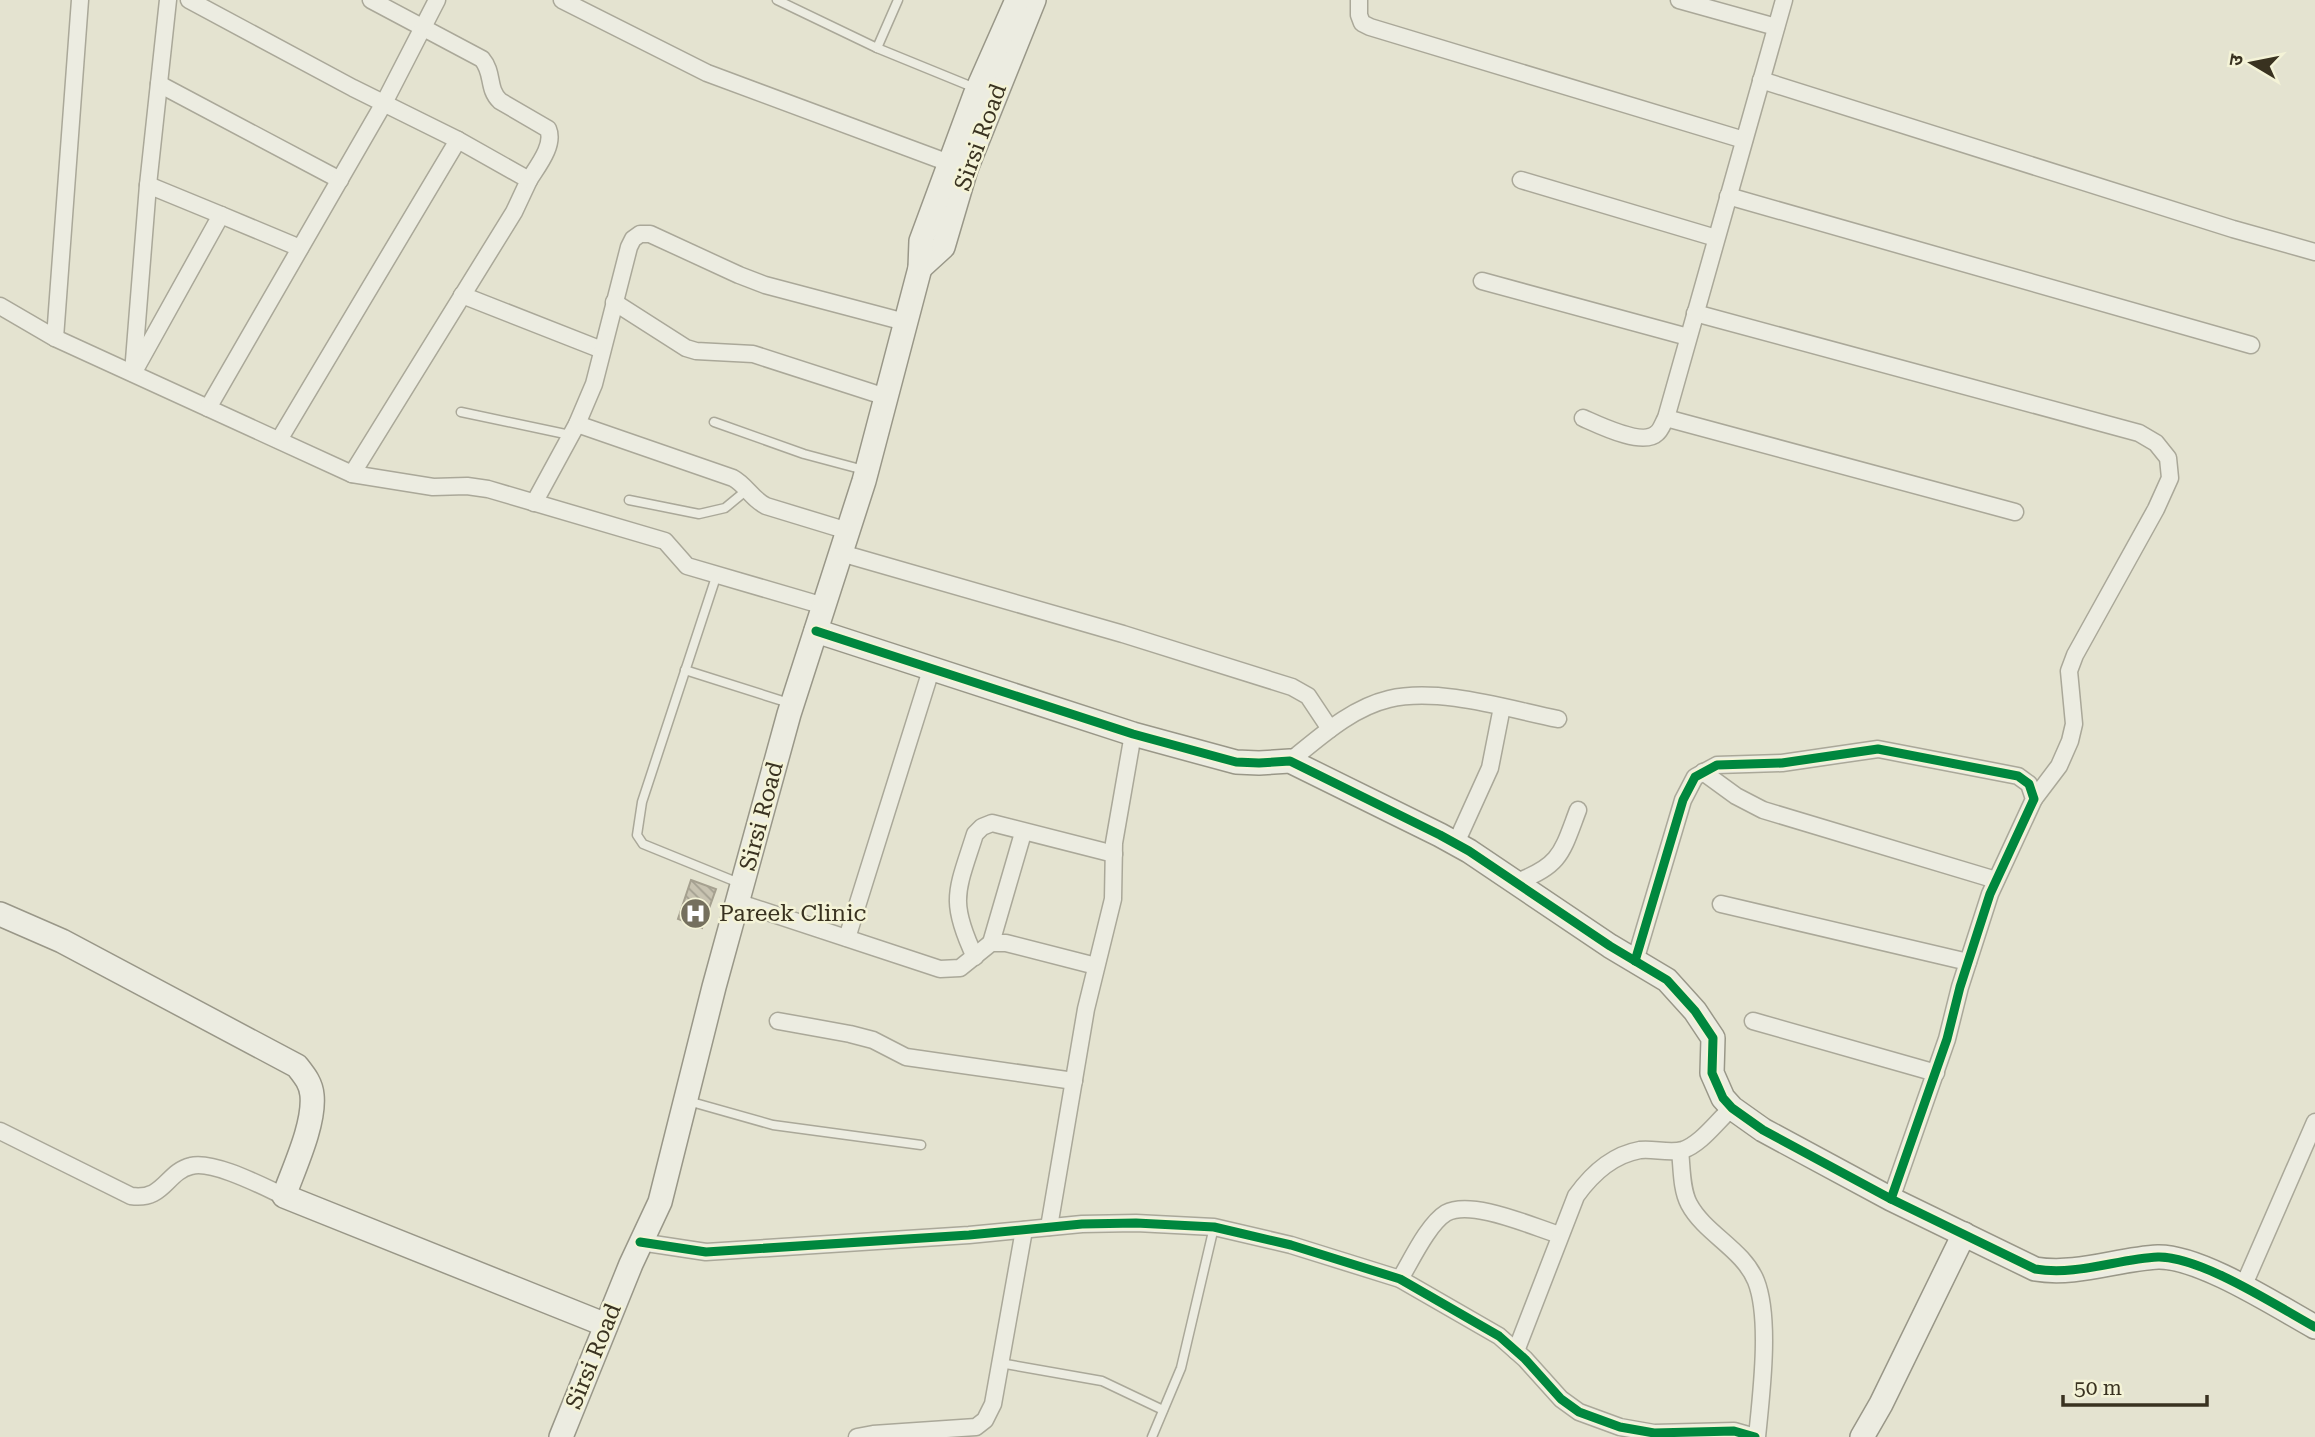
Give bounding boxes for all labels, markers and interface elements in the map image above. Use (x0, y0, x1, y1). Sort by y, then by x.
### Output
north arrow (2217, 28, 2287, 98)
text: उ (2223, 52, 2248, 68)
street label: Sirsi Road (949, 80, 1012, 194)
street label: Sirsi Road (734, 758, 789, 874)
hospital icon: Pareek Clinic (679, 896, 713, 930)
place label: Pareek Clinic (719, 900, 867, 927)
street label: Sirsi Road (560, 1299, 627, 1413)
scale bar (2063, 1364, 2206, 1408)
text: 50 m (2074, 1376, 2122, 1400)

